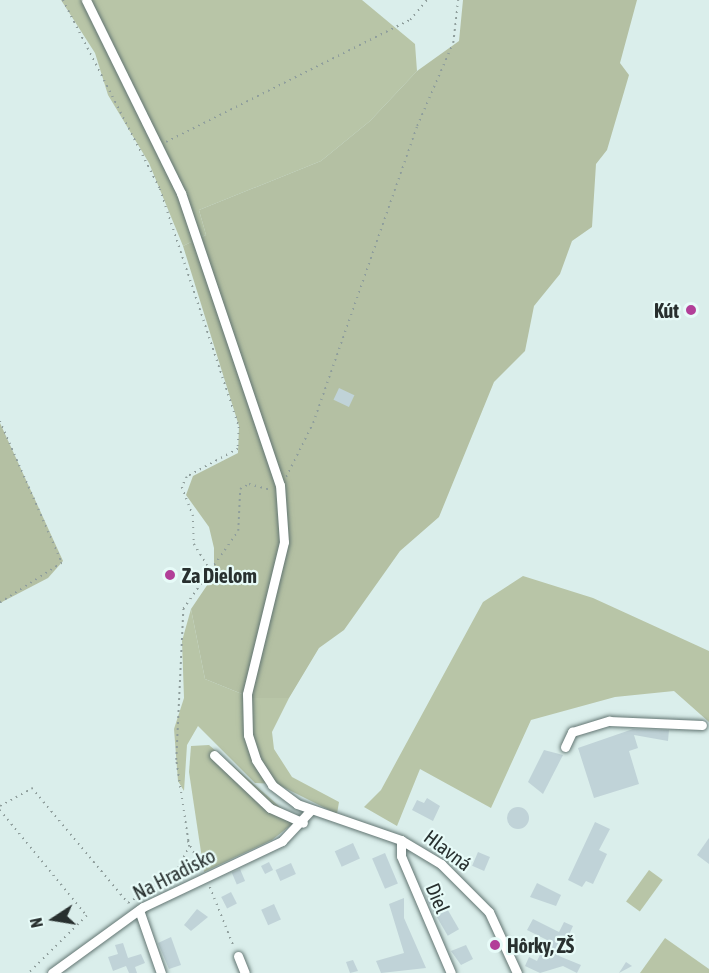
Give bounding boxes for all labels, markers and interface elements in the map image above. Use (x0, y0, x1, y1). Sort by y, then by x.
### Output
place label: Kút (654, 298, 679, 322)
marker: Kút (684, 303, 698, 317)
place label: Za Dielom (182, 563, 257, 587)
marker: Za Dielom (163, 568, 177, 582)
street label: Hlavná (419, 824, 477, 876)
street label: Na Hradisko (129, 843, 219, 905)
street label: Diel (421, 879, 455, 917)
north arrow (24, 889, 84, 949)
text: N (27, 916, 46, 929)
place label: Hôrky, ZŠ (507, 933, 574, 957)
marker: Hôrky, ZŠ (488, 938, 502, 952)

